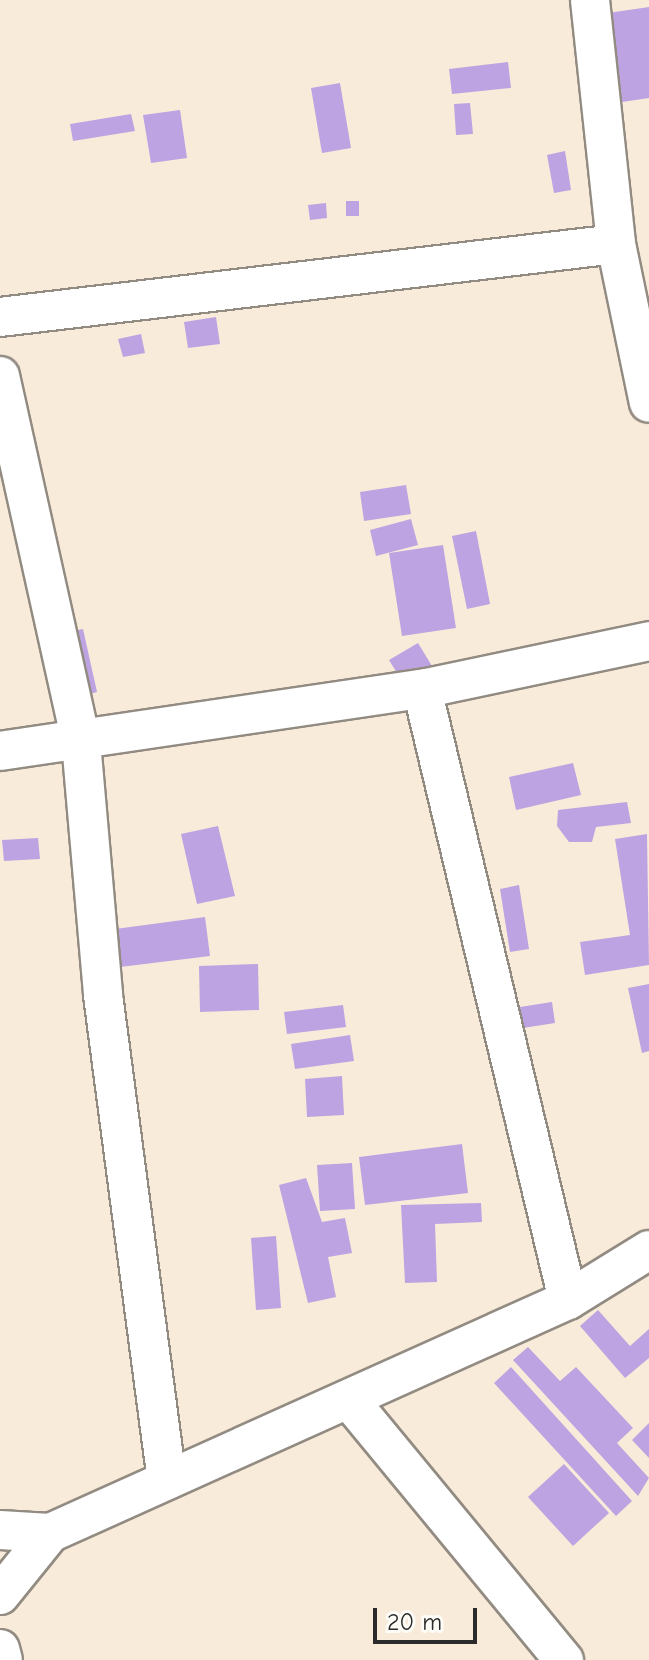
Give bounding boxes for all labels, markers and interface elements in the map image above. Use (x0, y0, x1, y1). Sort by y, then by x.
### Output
scale bar (377, 1592, 481, 1642)
text: 20 m (387, 1608, 442, 1636)

